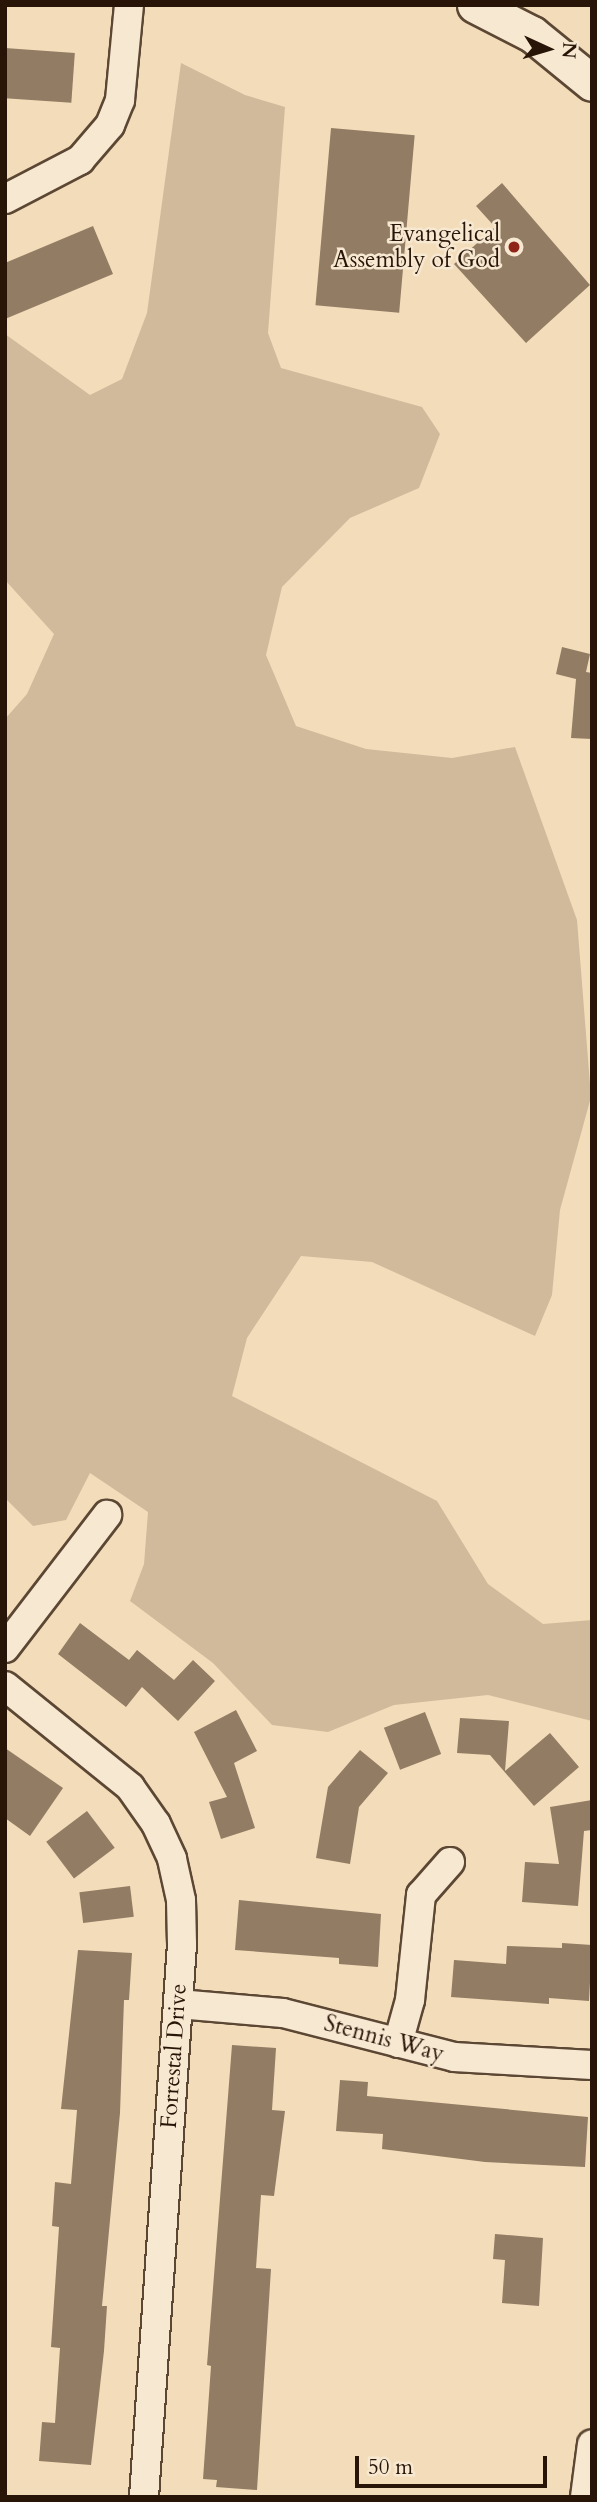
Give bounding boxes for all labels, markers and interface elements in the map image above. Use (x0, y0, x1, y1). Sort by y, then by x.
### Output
north arrow (513, 14, 583, 84)
text: N (555, 41, 582, 60)
place label: Evangelical Assembly of God (333, 220, 500, 274)
marker: Evangelical Assembly of God (506, 239, 522, 255)
street label: Forrestal Drive (155, 1983, 193, 2129)
street label: Stennis Way (321, 2010, 447, 2068)
scale bar (359, 2442, 552, 2486)
text: 50 m (368, 2453, 413, 2482)

